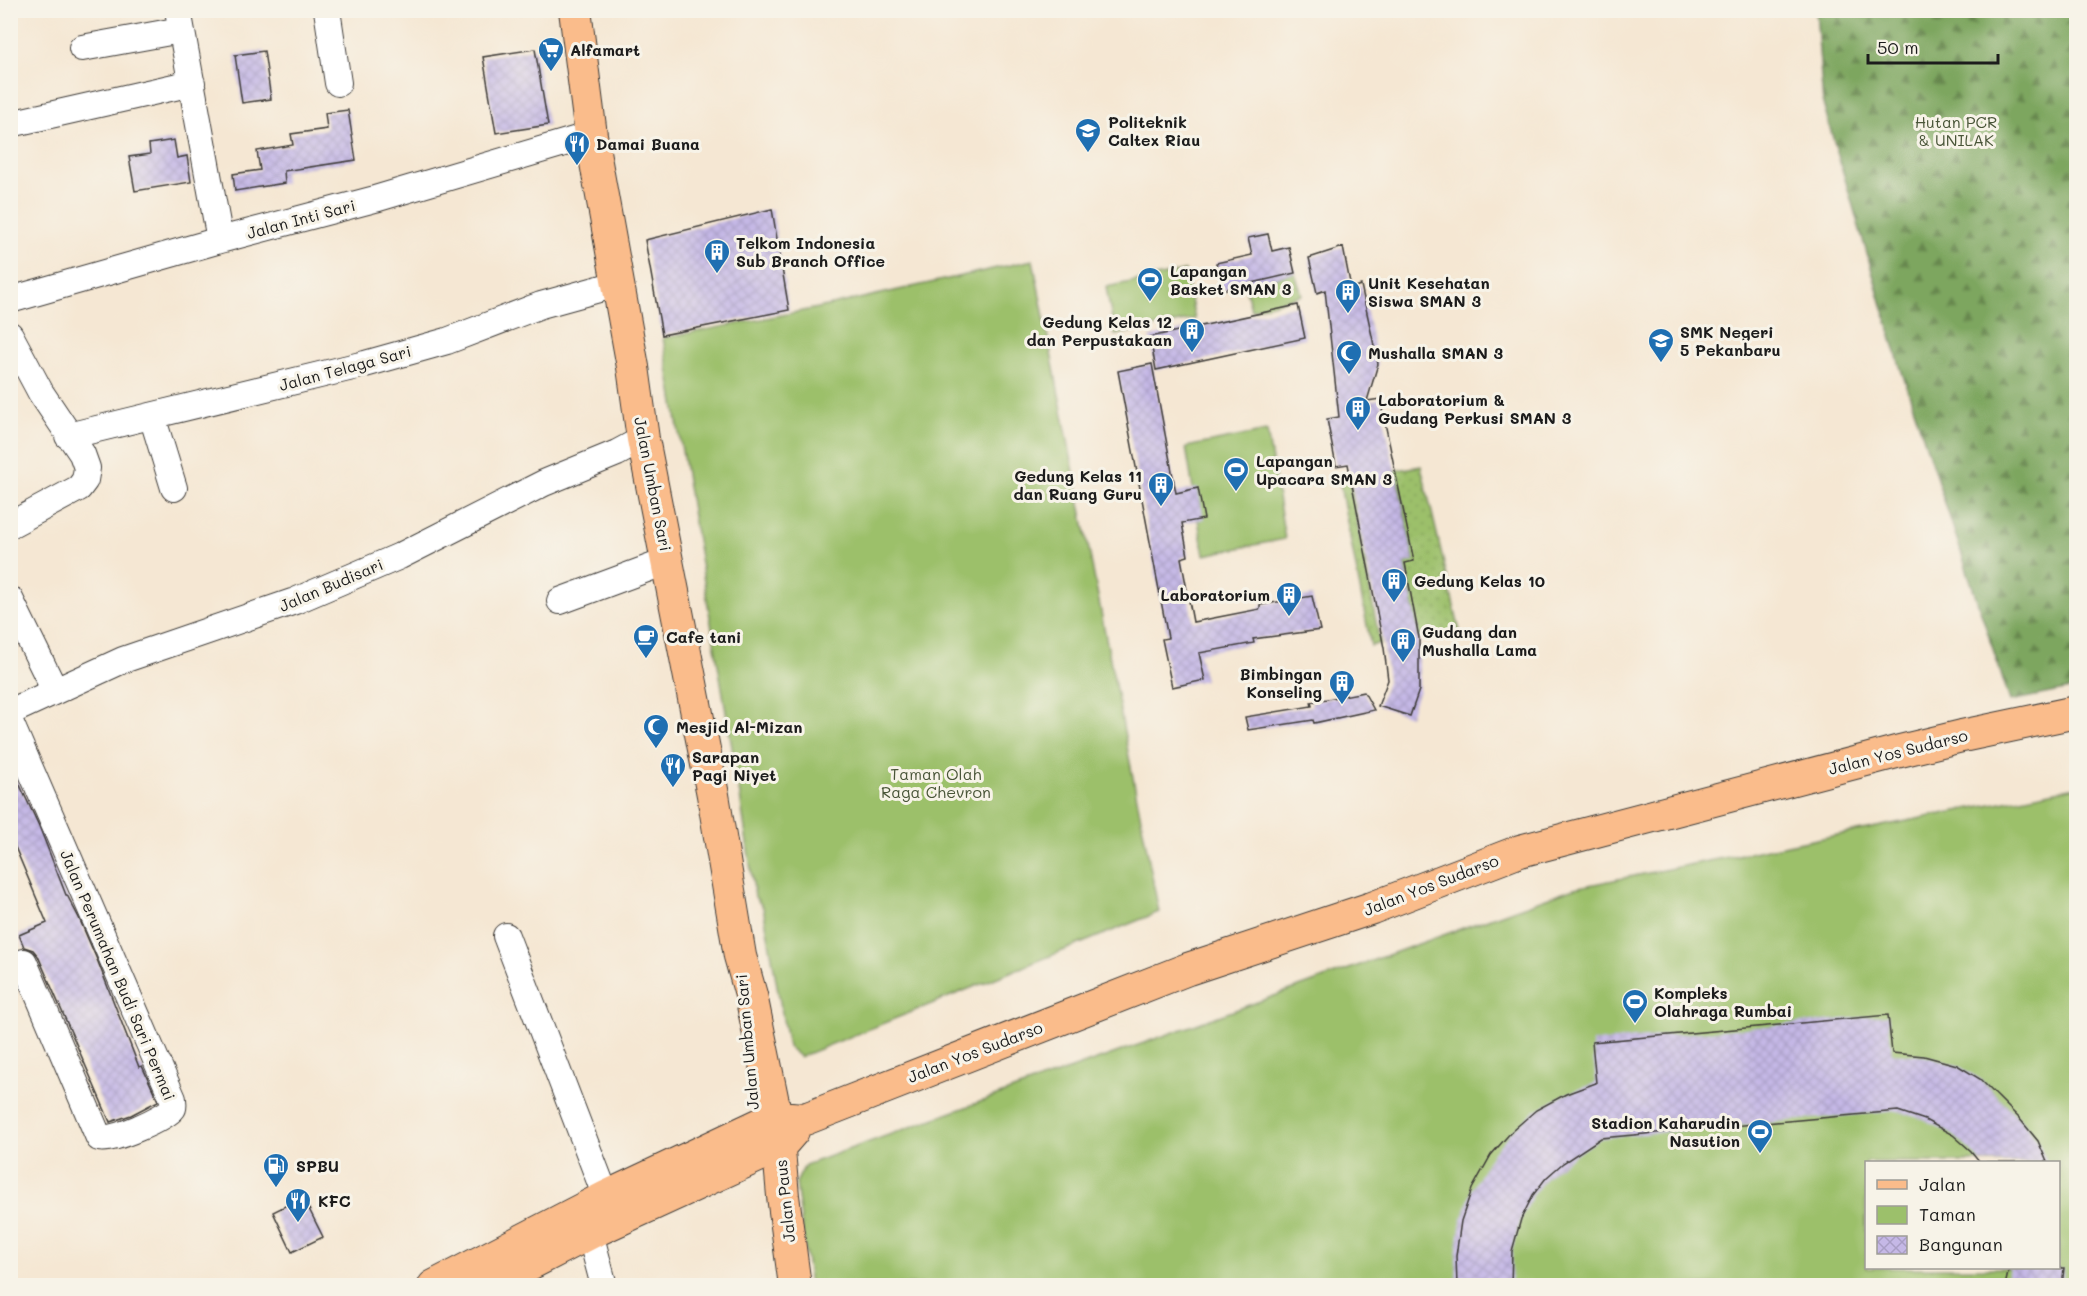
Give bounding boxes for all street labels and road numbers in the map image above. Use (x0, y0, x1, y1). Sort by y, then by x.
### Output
street label: Jalan Inti Sari (244, 194, 357, 243)
street label: Jalan Telaga Sari (277, 340, 413, 395)
street label: Jalan Umban Sari (630, 415, 677, 553)
street label: Jalan Budisari (276, 553, 386, 616)
street label: Jalan Yos Sudarso (1826, 724, 1970, 779)
street label: Jalan Perumahan Budi Sari Permai (56, 846, 181, 1103)
street label: Jalan Yos Sudarso (1360, 849, 1501, 920)
street label: Jalan Umban Sari (730, 973, 763, 1111)
street label: Jalan Yos Sudarso (904, 1016, 1045, 1087)
street label: Jalan Paus (770, 1159, 799, 1243)

